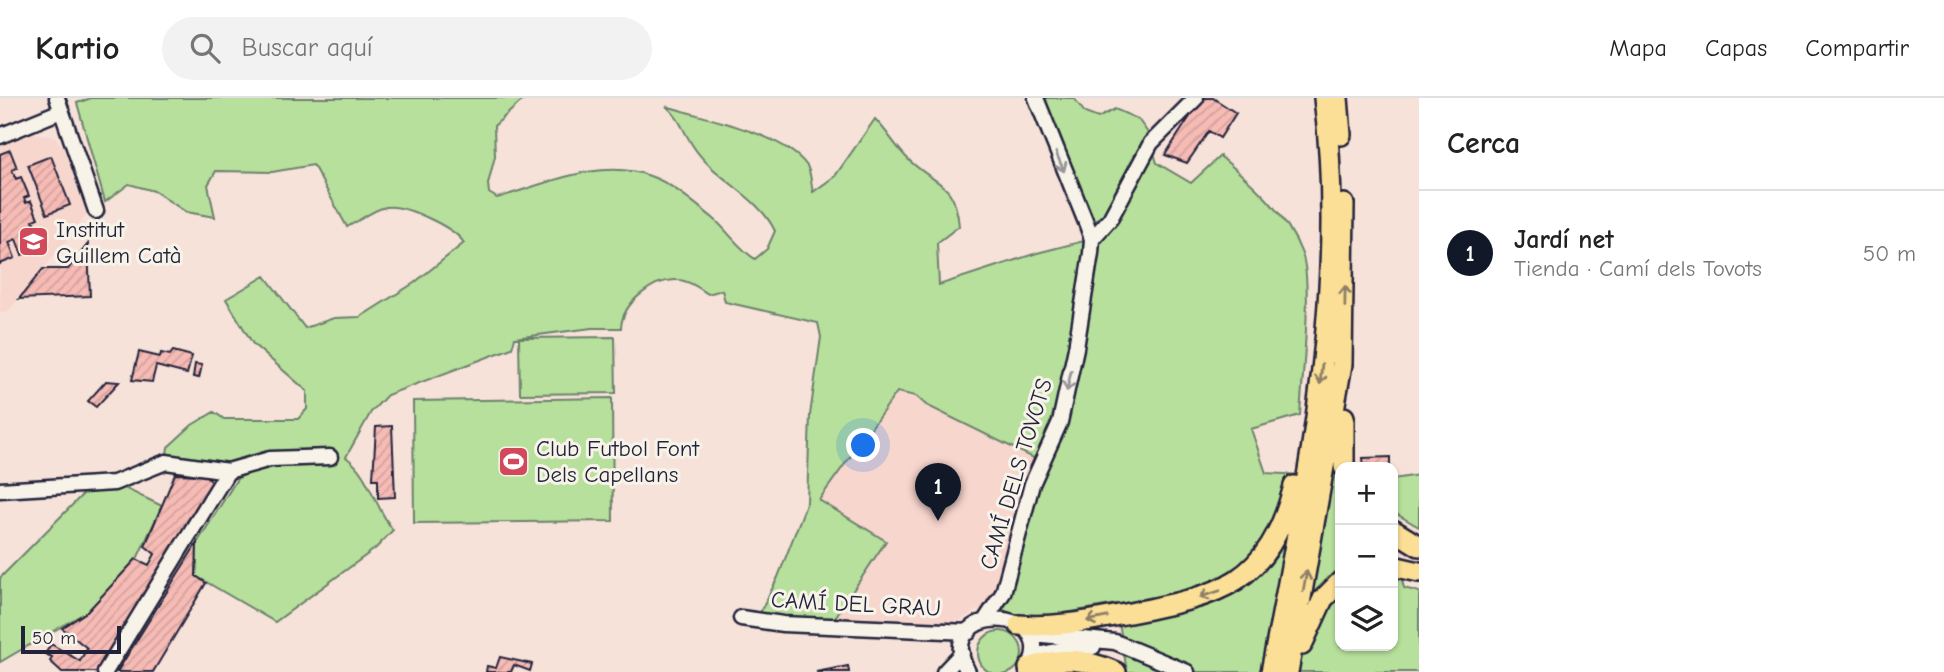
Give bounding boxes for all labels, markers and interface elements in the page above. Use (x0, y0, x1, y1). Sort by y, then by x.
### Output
search box (162, 17, 652, 80)
text: Kartio (35, 29, 120, 67)
icon: search (186, 29, 224, 67)
text: Buscar aquí (242, 33, 373, 63)
text: Mapa (1609, 34, 1667, 62)
text: Capas (1705, 34, 1767, 62)
text: Compartir (1805, 34, 1909, 62)
text: Cerca (1447, 126, 1520, 161)
one-way arrow (1054, 150, 1067, 172)
place label: Institut Guillem Catà (56, 216, 182, 269)
school or university icon: Institut Guillem Catà (16, 225, 50, 259)
text: Jardí net (1514, 225, 1614, 255)
text: 1 (1465, 240, 1475, 267)
text: 50 m (1863, 240, 1916, 267)
text: Tienda · Camí dels Tovots (1514, 255, 1762, 282)
one-way arrow (1338, 285, 1351, 308)
one-way arrow (1314, 362, 1327, 385)
one-way arrow (1062, 369, 1076, 392)
street label: CAMÍ DELS TOVOTS (974, 375, 1058, 573)
your location (846, 428, 880, 462)
place label: Club Futbol Font Dels Capellans (536, 435, 701, 488)
sports icon: Club Futbol Font Dels Capellans (496, 444, 530, 478)
map controls (1335, 462, 1398, 651)
button: + (1335, 462, 1398, 525)
pin: 1 (915, 463, 961, 521)
button: − (1335, 525, 1398, 588)
one-way arrow (1299, 570, 1312, 593)
street label: CAMÍ DEL GRAU (770, 586, 942, 622)
button: layers (1335, 588, 1398, 651)
one-way arrow (1200, 589, 1222, 601)
one-way arrow (1086, 613, 1109, 627)
scale bar (21, 623, 121, 655)
text: 50 m (32, 627, 76, 649)

